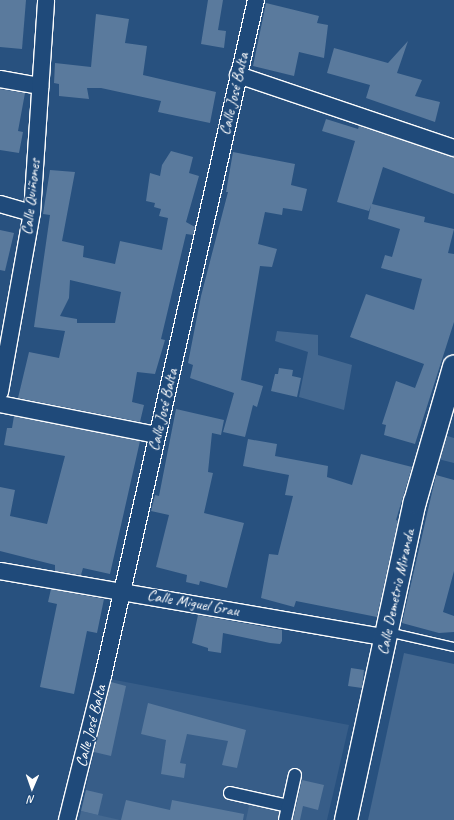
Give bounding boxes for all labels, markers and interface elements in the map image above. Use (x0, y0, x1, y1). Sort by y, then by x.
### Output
street label: Calle José Balta (215, 51, 253, 137)
street label: Calle Quiñones (17, 158, 45, 236)
street label: Calle José Balta (144, 367, 182, 453)
street label: Calle Demetrio Miranda (373, 527, 419, 657)
street label: Calle Miguel Grau (145, 585, 241, 621)
street label: Calle José Balta (72, 683, 110, 769)
north arrow (12, 768, 52, 808)
text: N (28, 793, 35, 807)

